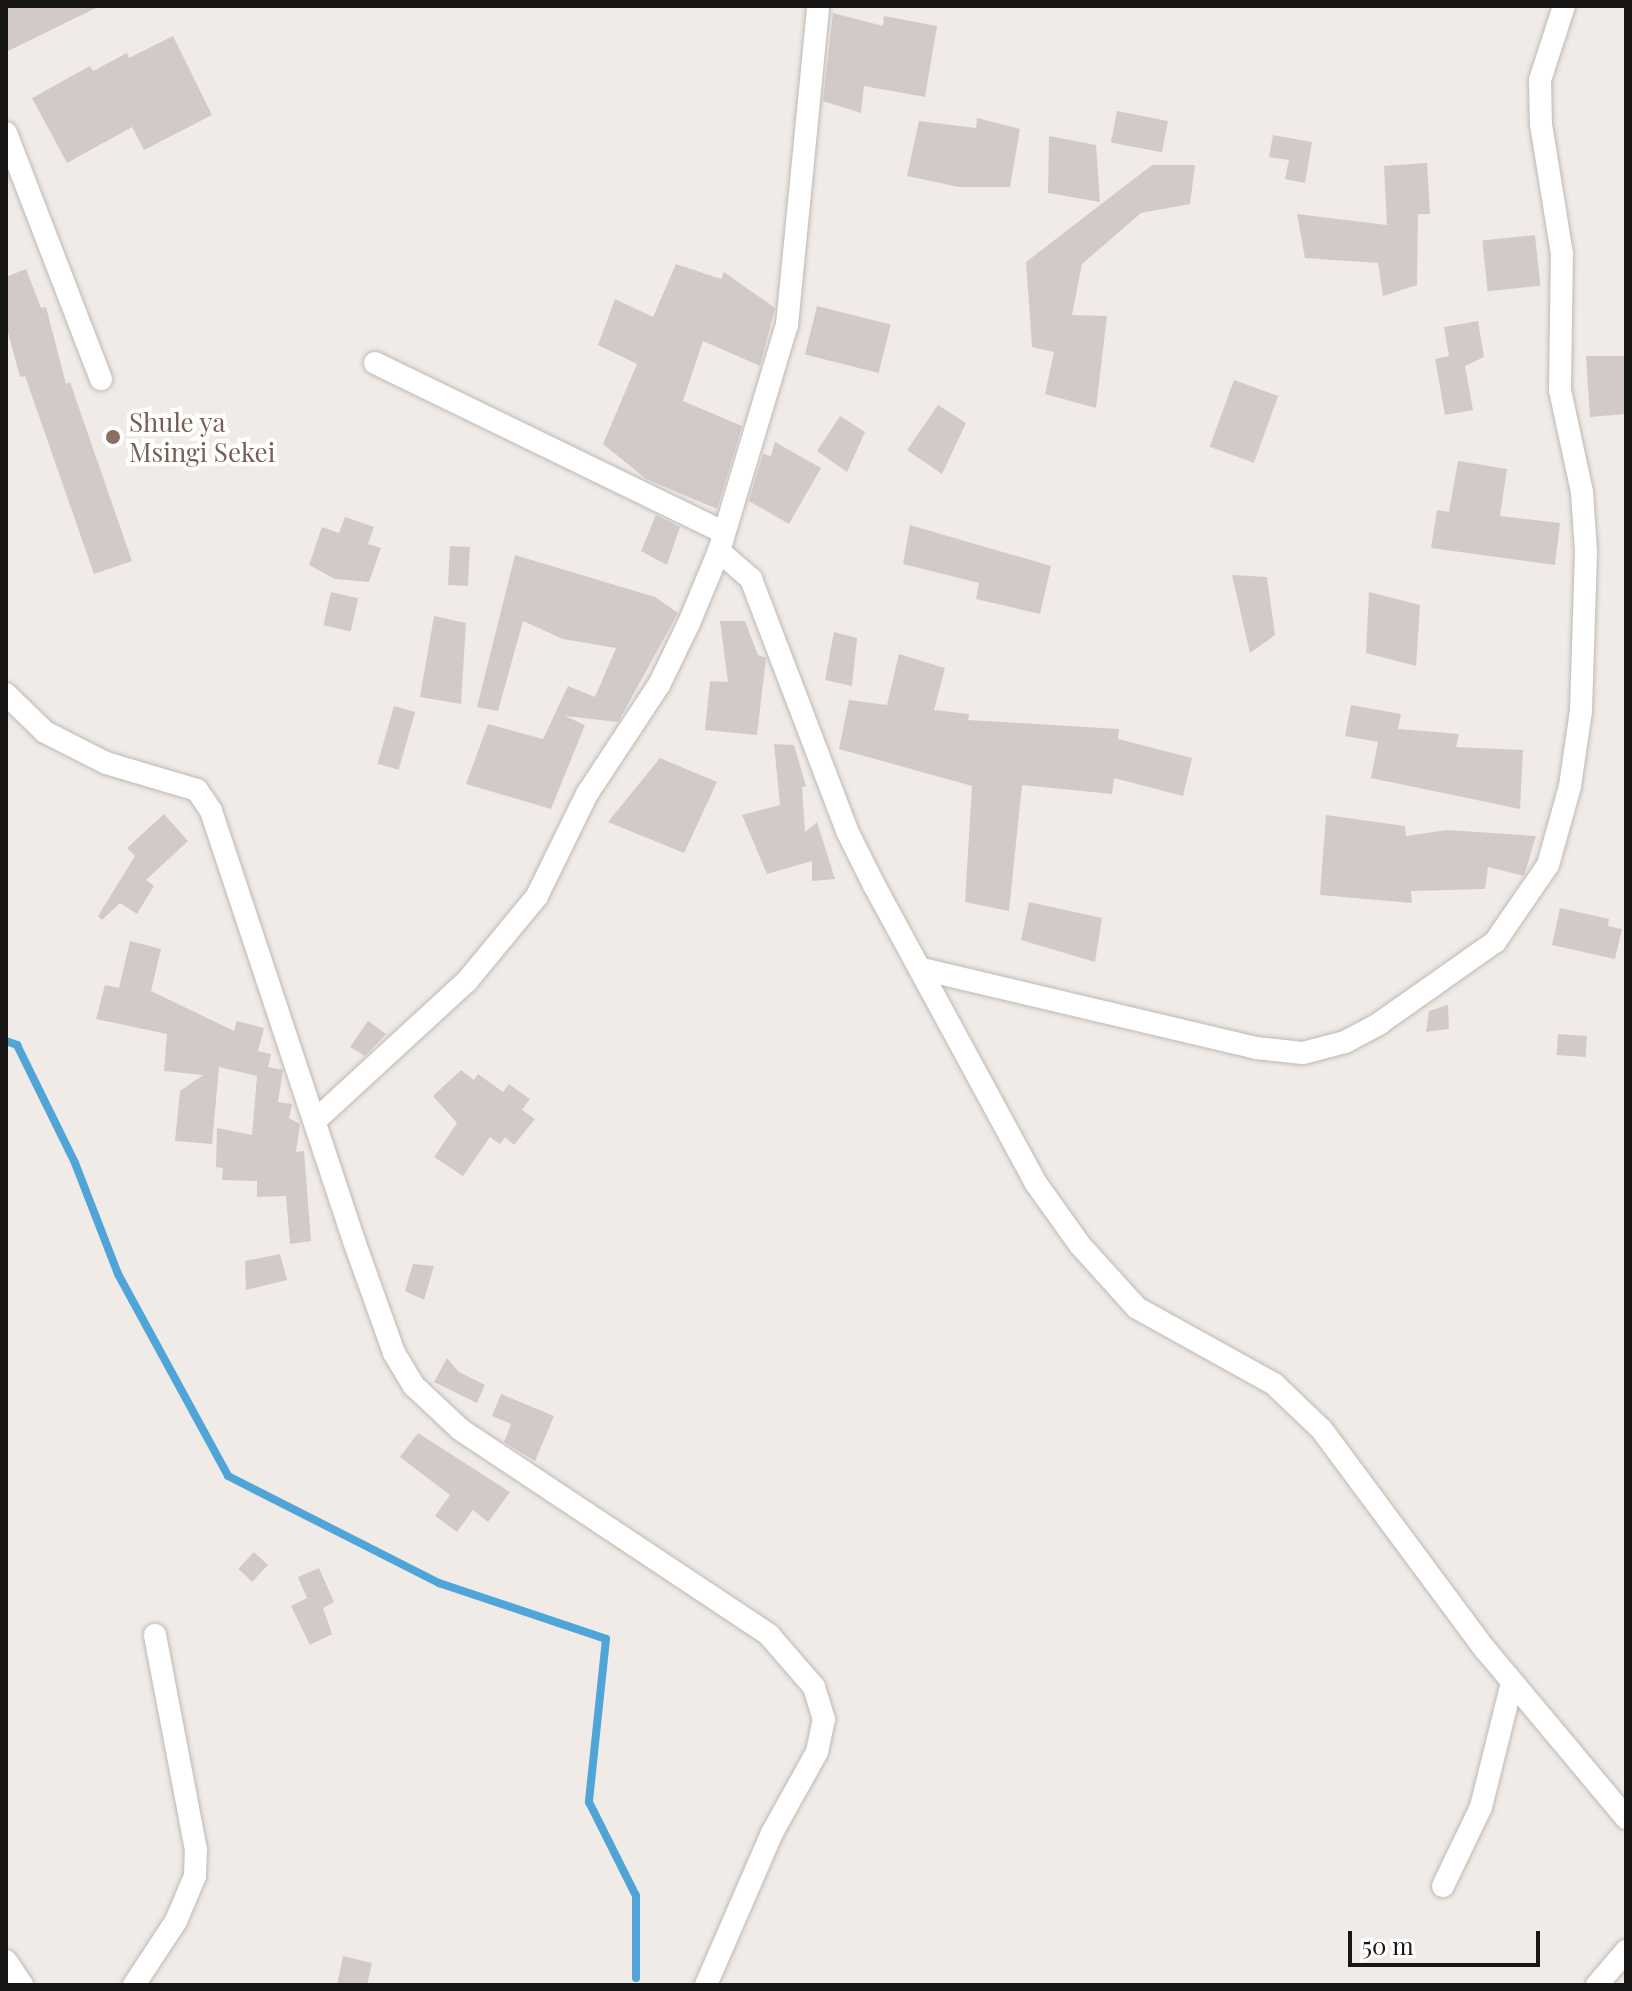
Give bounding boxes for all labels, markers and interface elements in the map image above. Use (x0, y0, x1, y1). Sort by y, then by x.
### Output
place label: Shule ya Msingi Sekei (129, 406, 275, 468)
marker: Shule ya Msingi Sekei (104, 428, 122, 446)
scale bar (1352, 1915, 1544, 1965)
text: 50 m (1362, 1929, 1414, 1961)

